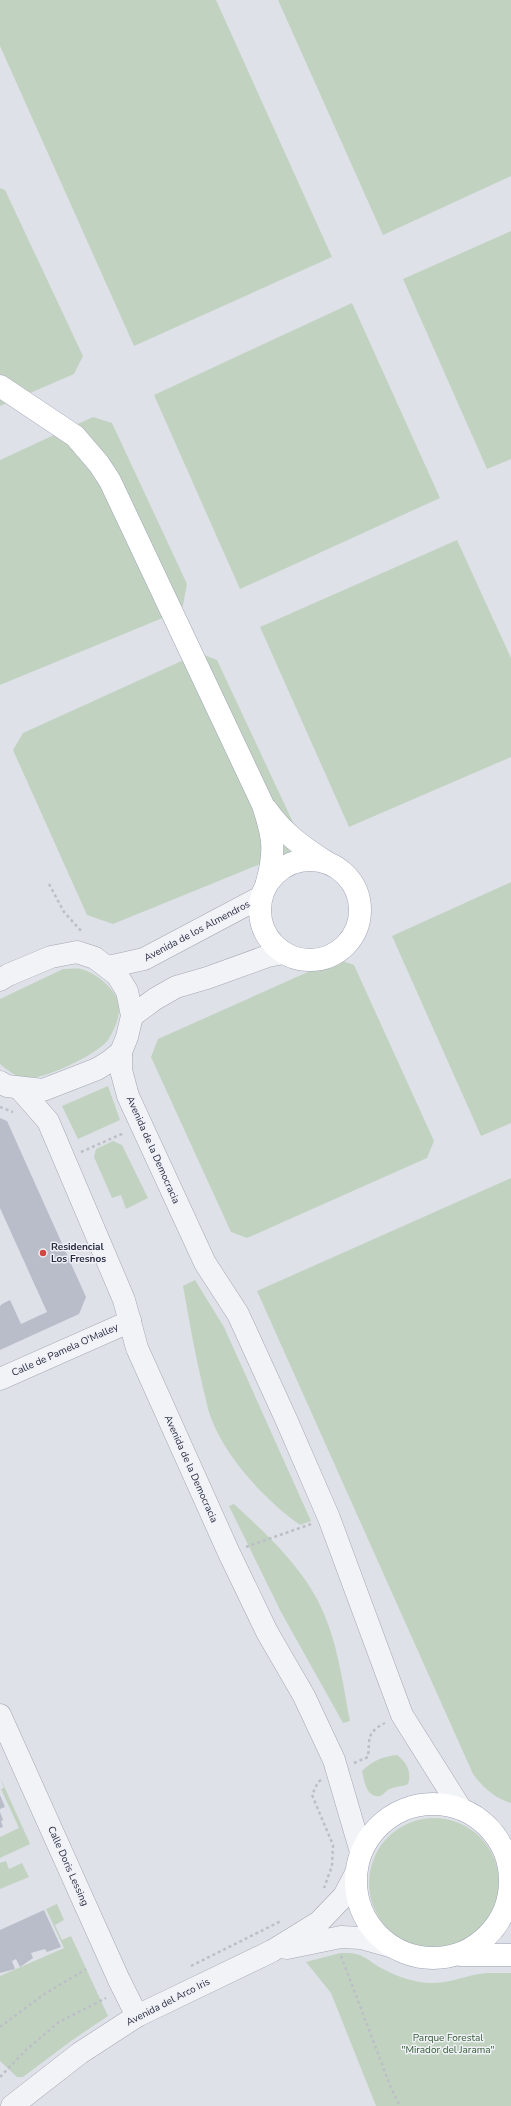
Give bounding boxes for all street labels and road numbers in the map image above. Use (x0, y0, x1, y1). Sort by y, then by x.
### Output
street label: Avenida de los Almendros (142, 897, 253, 965)
street label: Avenida de la Democracia (123, 1094, 183, 1206)
street label: Calle de Pamela O'Malley (9, 1320, 121, 1380)
street label: Avenida de la Democracia (161, 1413, 221, 1525)
street label: Calle Doris Lessing (44, 1824, 92, 1908)
street label: Avenida del Arco Iris (124, 1975, 213, 2029)

